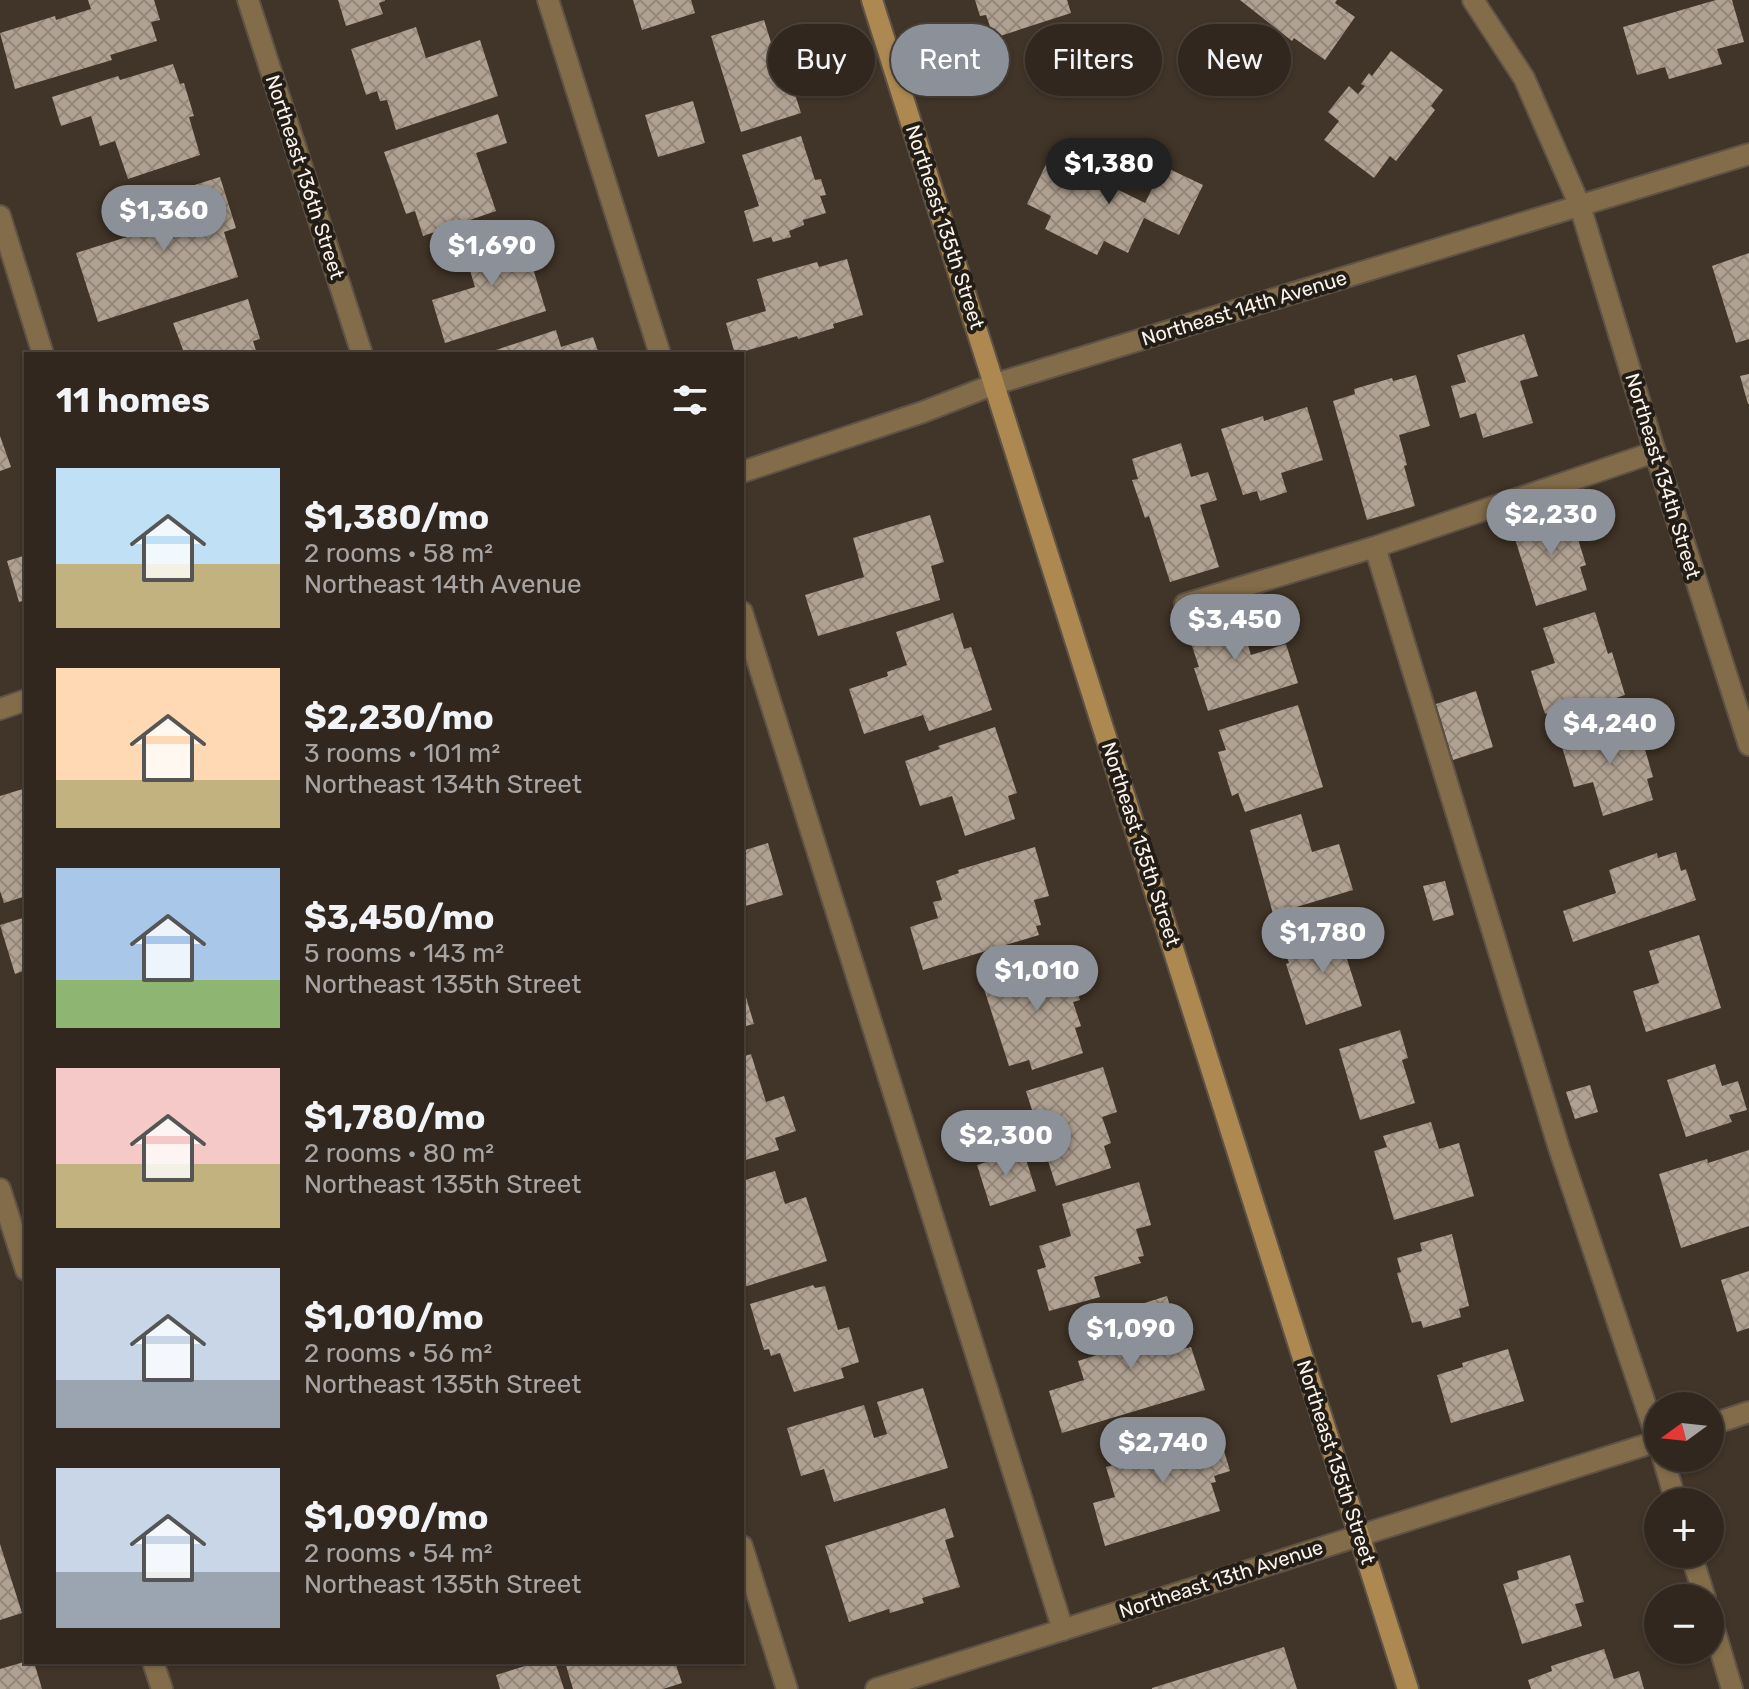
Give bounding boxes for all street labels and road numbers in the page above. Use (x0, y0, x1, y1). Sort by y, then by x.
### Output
street label: Northeast 136th Street (261, 72, 349, 282)
street label: Northeast 135th Street (901, 122, 989, 332)
street label: Northeast 14th Avenue (1138, 265, 1350, 351)
street label: Northeast 134th Street (1620, 370, 1706, 582)
street label: Northeast 135th Street (1097, 739, 1185, 949)
street label: Northeast 135th Street (1292, 1357, 1380, 1567)
street label: Northeast 13th Avenue (1116, 1535, 1326, 1623)

